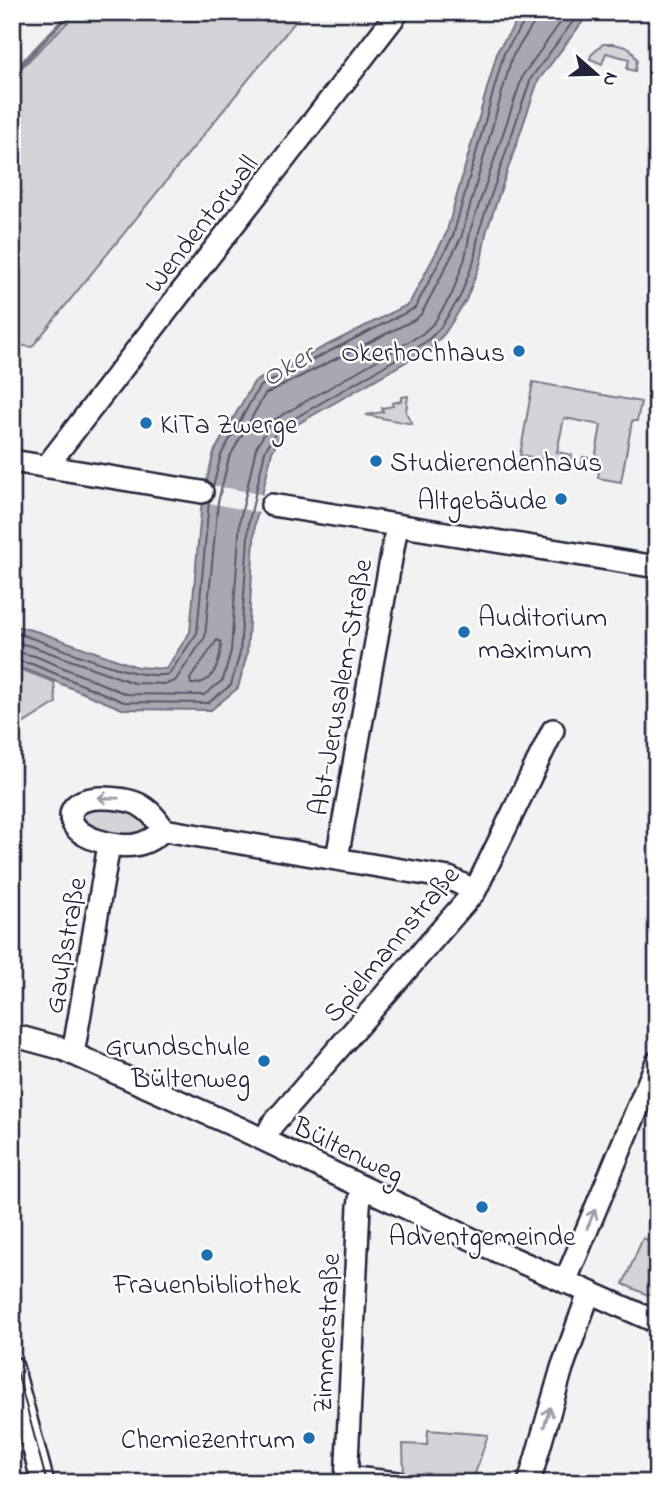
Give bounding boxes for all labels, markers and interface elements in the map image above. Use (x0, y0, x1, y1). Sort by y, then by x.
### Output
north arrow (560, 38, 630, 108)
text: N (595, 68, 625, 90)
street label: Wendentorwall (136, 147, 270, 303)
water label: Oker (253, 333, 327, 401)
place label: Okerhochhaus (341, 334, 505, 375)
marker: Okerhochhaus (511, 343, 527, 359)
place label: KiTa Zwerge (160, 406, 298, 447)
marker: KiTa Zwerge (138, 415, 154, 431)
place label: Studierendenhaus (390, 444, 602, 485)
marker: Studierendenhaus (368, 453, 384, 469)
place label: Altgebäude (417, 482, 547, 523)
marker: Altgebäude (553, 491, 569, 507)
street label: Abt-Jerusalem-Straße (300, 556, 385, 819)
place label: Auditorium maximum (478, 599, 607, 672)
marker: Auditorium maximum (456, 624, 472, 640)
one-way arrow (97, 792, 120, 805)
street label: Spielmannstraße (314, 857, 471, 1033)
street label: Gaußstraße (35, 874, 100, 1017)
place label: Grundschule Bültenweg (105, 1028, 250, 1101)
marker: Grundschule Bültenweg (256, 1053, 272, 1069)
street label: Bültenweg (284, 1107, 410, 1197)
marker: Adventgemeinde (474, 1199, 490, 1215)
one-way arrow (585, 1209, 598, 1230)
place label: Adventgemeinde (389, 1218, 576, 1259)
marker: Frauenbibliothek (199, 1247, 215, 1263)
street label: Zimmerstraße (304, 1252, 353, 1414)
place label: Frauenbibliothek (112, 1266, 302, 1307)
one-way arrow (542, 1406, 555, 1428)
place label: Chemiezentrum (121, 1421, 295, 1462)
marker: Chemiezentrum (301, 1430, 317, 1446)

